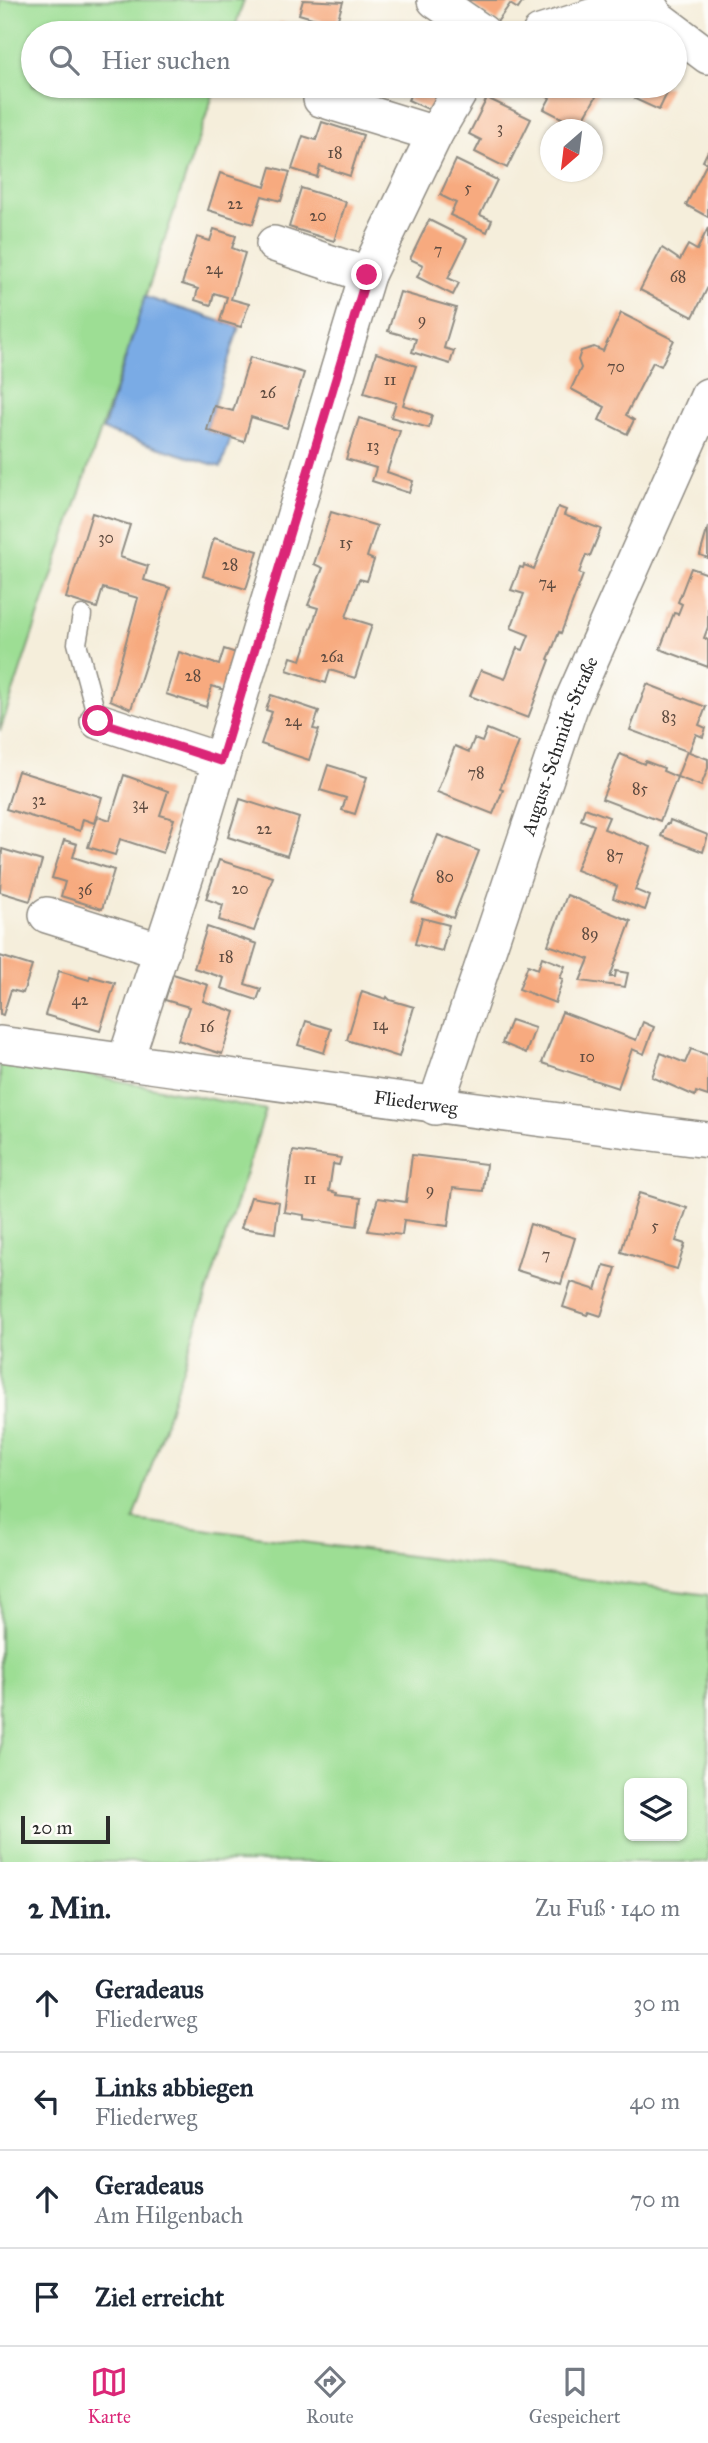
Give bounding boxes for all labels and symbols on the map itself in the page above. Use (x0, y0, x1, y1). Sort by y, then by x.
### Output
house number: 3 (497, 118, 503, 137)
north arrow (540, 119, 603, 182)
house number: 18 (328, 143, 342, 162)
house number: 5 (464, 178, 472, 197)
house number: 22 (227, 194, 243, 213)
house number: 20 (309, 206, 327, 225)
house number: 7 (434, 240, 442, 259)
house number: 24 (206, 259, 223, 278)
route end (351, 259, 382, 290)
house number: 68 (670, 267, 686, 286)
house number: 9 (418, 310, 426, 329)
house number: 70 (607, 357, 625, 376)
house number: 11 (384, 370, 396, 389)
house number: 26 (260, 383, 277, 402)
house number: 13 (367, 436, 379, 455)
house number: 30 (98, 528, 114, 547)
house number: 15 (339, 533, 353, 552)
house number: 28 (222, 555, 238, 574)
house number: 74 (538, 573, 557, 592)
house number: 26a (321, 647, 344, 666)
street label: August-Schmidt-Straße (516, 653, 602, 839)
house number: 28 (185, 666, 201, 685)
route start (82, 705, 113, 736)
house number: 83 (662, 707, 676, 726)
house number: 24 (285, 711, 302, 730)
house number: 78 (467, 763, 485, 782)
house number: 85 (632, 779, 649, 798)
house number: 32 (32, 790, 46, 809)
house number: 34 (132, 794, 149, 813)
house number: 22 (256, 819, 272, 838)
house number: 87 (606, 846, 624, 865)
house number: 80 (436, 867, 454, 886)
house number: 20 (231, 879, 249, 898)
house number: 36 (78, 880, 93, 899)
house number: 89 (581, 924, 599, 943)
house number: 18 (219, 947, 233, 966)
house number: 42 (72, 990, 89, 1009)
house number: 14 (372, 1015, 389, 1034)
house number: 16 (200, 1017, 215, 1036)
house number: 10 (579, 1047, 595, 1066)
street label: Fliederweg (373, 1085, 460, 1120)
house number: 11 (304, 1169, 316, 1188)
house number: 9 (426, 1180, 434, 1199)
house number: 5 (651, 1216, 659, 1235)
house number: 7 (542, 1245, 550, 1264)
scale bar (21, 1813, 110, 1845)

